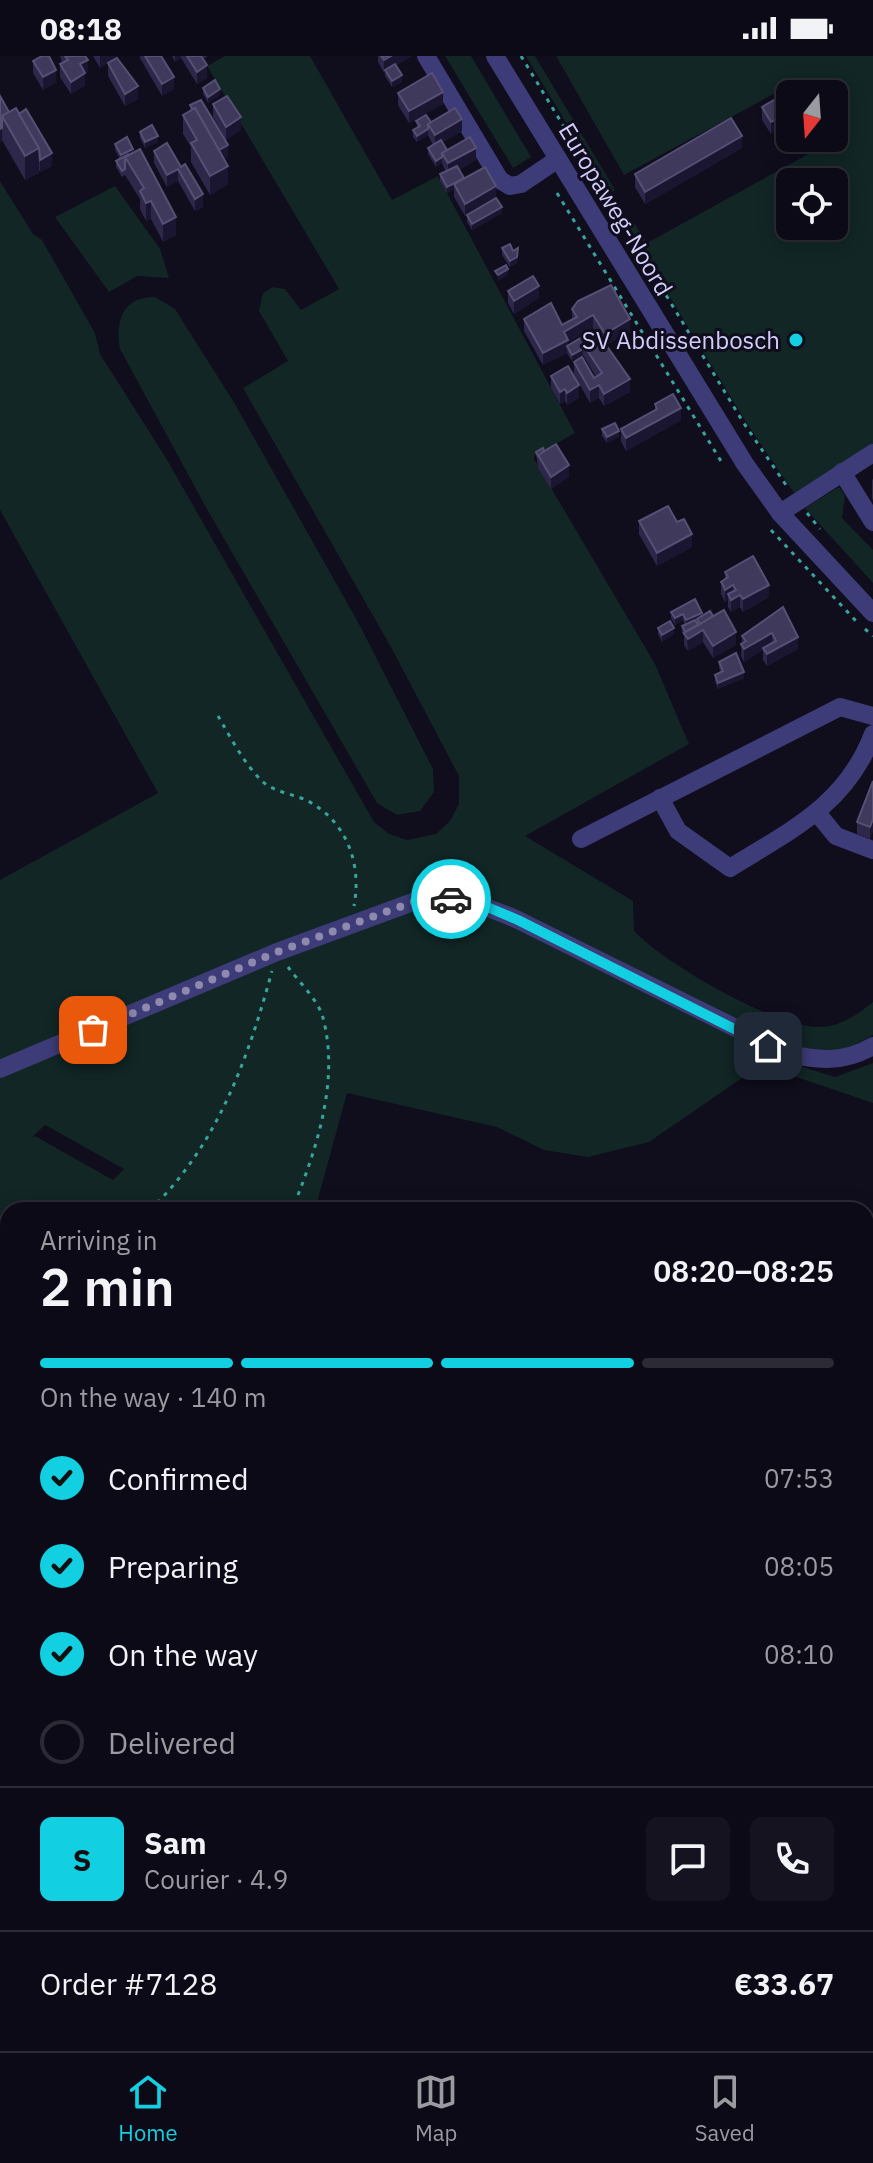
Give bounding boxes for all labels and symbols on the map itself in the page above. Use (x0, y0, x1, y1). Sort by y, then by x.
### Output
north arrow (776, 80, 848, 152)
street label: Europaweg-Noord (552, 117, 680, 301)
place label: SV Abdissenbosch (582, 324, 780, 356)
marker: SV Abdissenbosch (787, 331, 805, 349)
courier (411, 859, 491, 939)
pin (59, 996, 127, 1064)
pin (734, 1012, 802, 1080)

